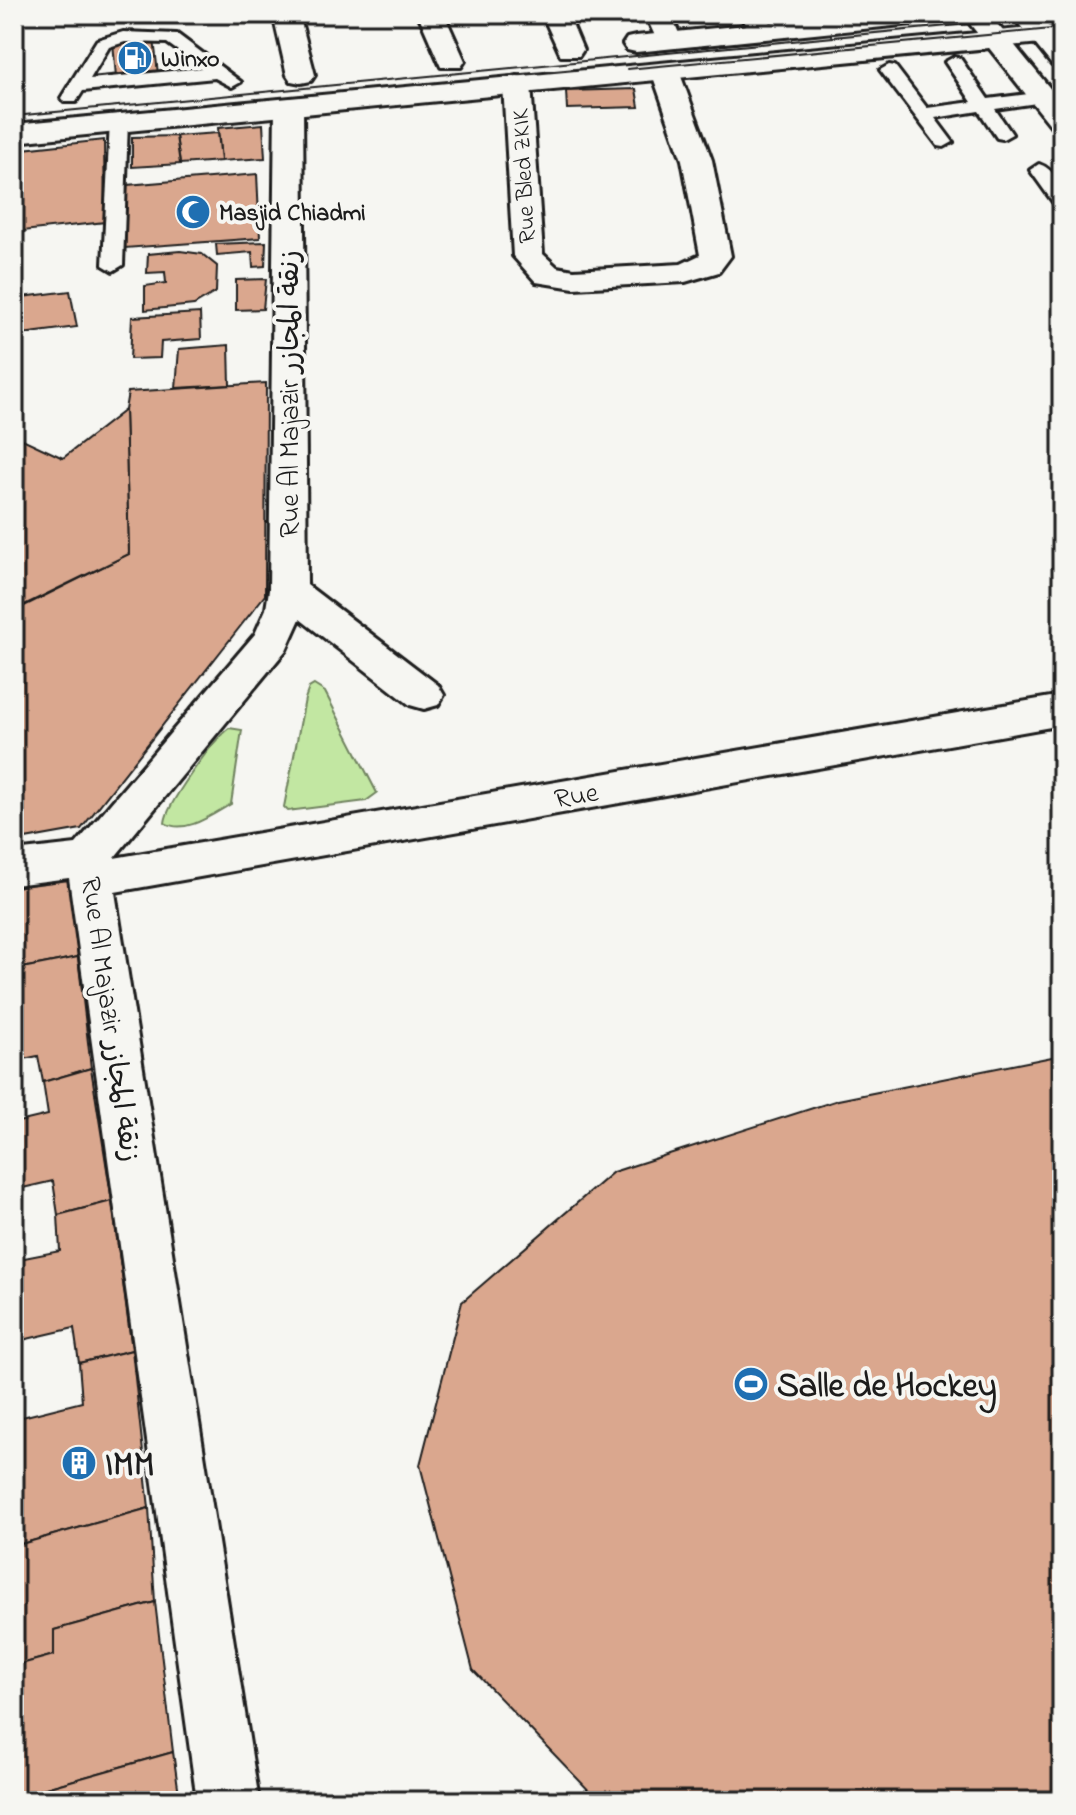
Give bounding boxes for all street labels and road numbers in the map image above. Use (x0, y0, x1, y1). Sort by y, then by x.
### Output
street label: Rue Bled ZKIK (504, 107, 547, 244)
street label: Rue Al Majazir زنقة المجازر (271, 250, 312, 538)
street label: Rue (551, 773, 602, 821)
street label: Rue Al Majazir زنقة المجازر (68, 874, 149, 1165)

